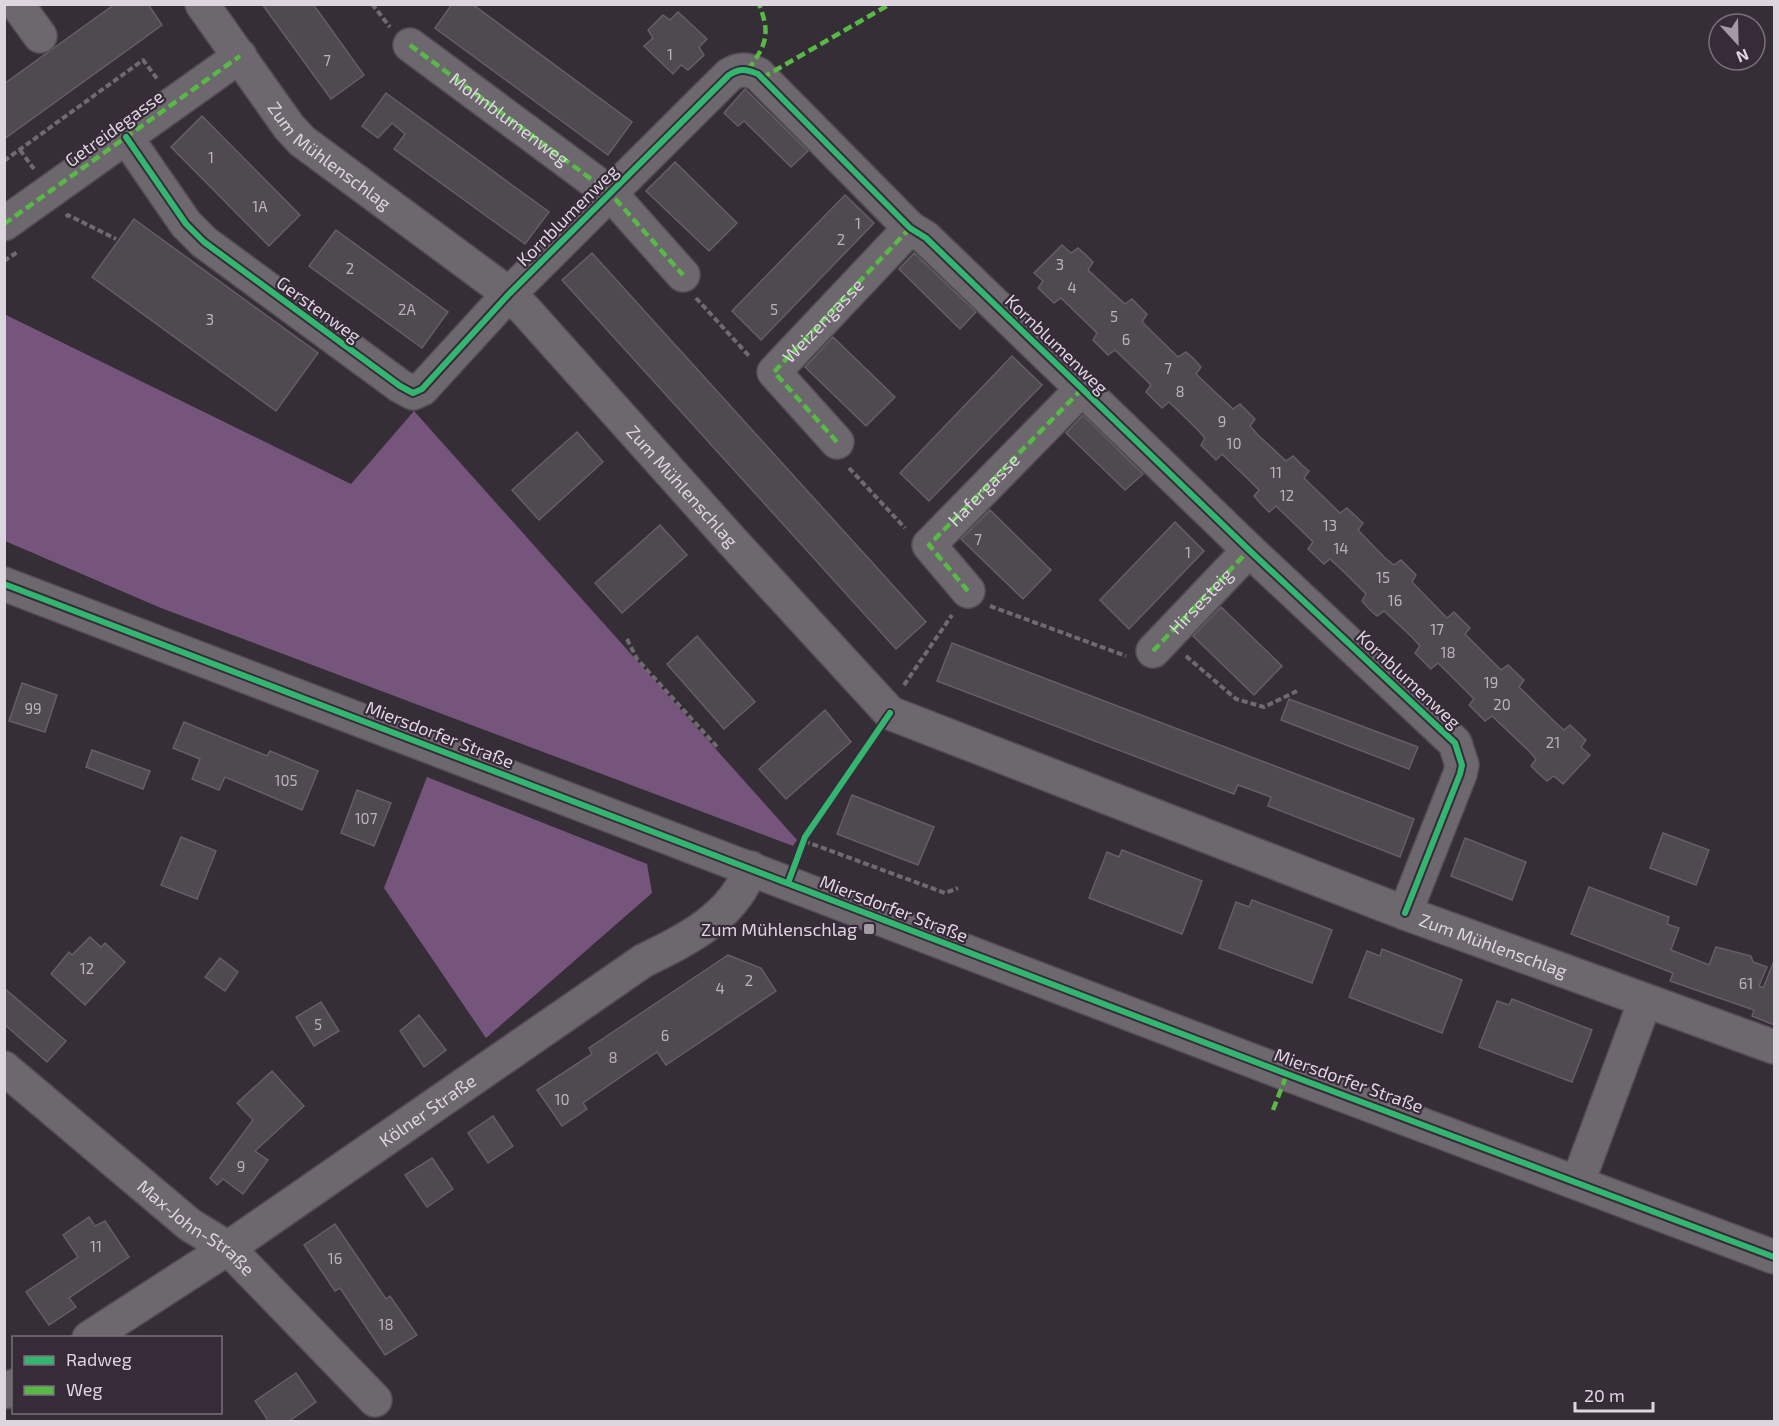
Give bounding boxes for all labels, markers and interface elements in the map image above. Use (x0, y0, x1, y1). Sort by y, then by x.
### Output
north arrow (1707, 12, 1767, 72)
house number: 1 (667, 45, 673, 63)
text: N (1734, 45, 1752, 67)
house number: 7 (323, 51, 331, 69)
street label: Mohnblumenweg (446, 67, 574, 170)
street label: Getreidegasse (60, 85, 168, 171)
street label: Zum Mühlenschlag (263, 97, 396, 214)
house number: 1 (208, 148, 214, 166)
street label: Kornblumenweg (512, 160, 622, 270)
house number: 1A (252, 197, 268, 215)
house number: 1 (855, 214, 861, 232)
house number: 2 (837, 230, 845, 248)
house number: 3 (1056, 255, 1064, 273)
house number: 2 (346, 259, 354, 277)
street label: Gerstenweg (273, 271, 365, 347)
street label: Weizengasse (778, 274, 868, 367)
house number: 4 (1067, 278, 1077, 296)
street label: Kornblumenweg (1001, 289, 1113, 399)
house number: 2A (398, 300, 417, 318)
house number: 5 (770, 300, 778, 318)
house number: 5 (1110, 307, 1118, 325)
house number: 3 (206, 310, 214, 328)
house number: 6 (1122, 330, 1130, 348)
house number: 7 (1164, 359, 1172, 377)
house number: 8 (1175, 382, 1185, 400)
house number: 9 (1218, 412, 1226, 430)
street label: Zum Mühlenschlag (622, 420, 743, 551)
house number: 10 (1226, 434, 1242, 452)
street label: Hafergasse (943, 449, 1024, 531)
house number: 11 (1270, 463, 1282, 481)
house number: 12 (1280, 486, 1294, 504)
house number: 13 (1323, 516, 1337, 534)
house number: 7 (974, 530, 982, 548)
house number: 14 (1333, 539, 1349, 557)
house number: 1 (1185, 543, 1191, 561)
street label: Hirsesteig (1164, 563, 1237, 639)
house number: 15 (1376, 568, 1390, 586)
house number: 16 (1388, 591, 1402, 609)
house number: 17 (1430, 620, 1444, 638)
street label: Kornblumenweg (1352, 625, 1466, 733)
house number: 18 (1440, 643, 1456, 661)
house number: 19 (1484, 673, 1498, 691)
house number: 20 (1493, 695, 1511, 713)
street label: Miersdorfer Straße (363, 696, 517, 772)
house number: 99 (24, 699, 42, 717)
house number: 21 (1546, 733, 1560, 751)
house number: 105 (274, 771, 298, 789)
house number: 107 (355, 809, 378, 827)
street label: Miersdorfer Straße (817, 870, 971, 946)
street label: Zum Mühlenschlag (1416, 908, 1570, 982)
place label: Zum Mühlenschlag (701, 918, 857, 940)
marker: Zum Mühlenschlag (862, 922, 876, 936)
house number: 12 (80, 959, 94, 977)
house number: 2 (745, 971, 753, 989)
house number: 61 (1739, 974, 1753, 992)
house number: 4 (715, 979, 725, 997)
house number: 5 (314, 1015, 322, 1033)
house number: 6 (661, 1026, 669, 1044)
street label: Miersdorfer Straße (1271, 1043, 1427, 1117)
house number: 8 (608, 1048, 618, 1066)
street label: Kölner Straße (375, 1069, 480, 1151)
house number: 10 (554, 1090, 570, 1108)
house number: 9 (237, 1157, 245, 1175)
street label: Max-John-Straße (133, 1175, 259, 1280)
house number: 11 (90, 1237, 102, 1255)
house number: 16 (328, 1249, 342, 1267)
house number: 18 (378, 1315, 394, 1333)
legend (12, 1336, 222, 1414)
text: Radweg (66, 1348, 132, 1370)
scale bar (1575, 1375, 1653, 1413)
text: Weg (66, 1378, 102, 1400)
text: 20 m (1584, 1384, 1625, 1406)

